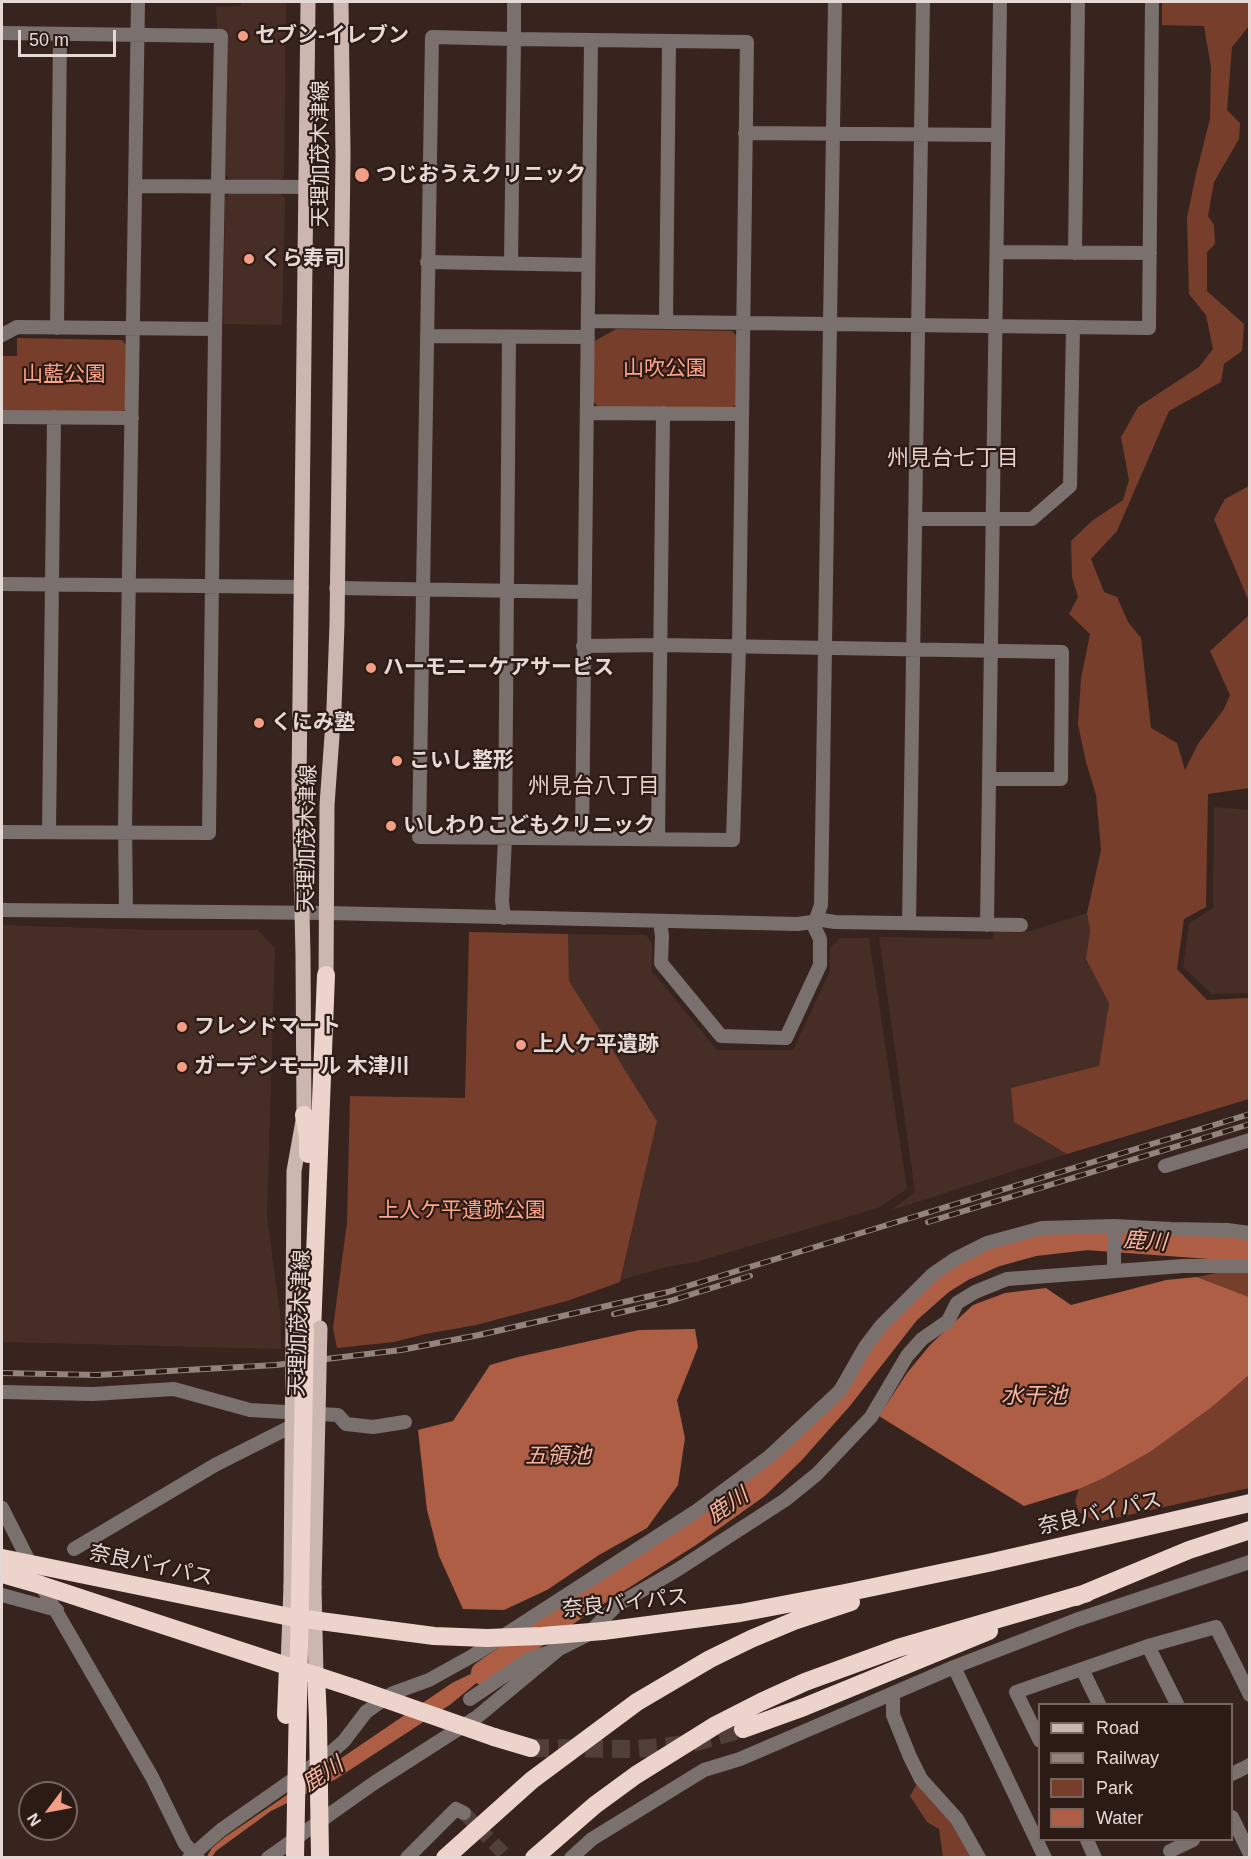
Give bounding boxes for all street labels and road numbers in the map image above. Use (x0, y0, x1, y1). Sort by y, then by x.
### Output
street label: 天理加茂木津線 (308, 81, 334, 227)
street label: 天理加茂木津線 (294, 764, 322, 912)
street label: 天理加茂木津線 (285, 1249, 315, 1397)
street label: 奈良バイパス (1036, 1488, 1164, 1540)
street label: 奈良バイパス (87, 1541, 215, 1591)
street label: 奈良バイパス (561, 1585, 689, 1623)

